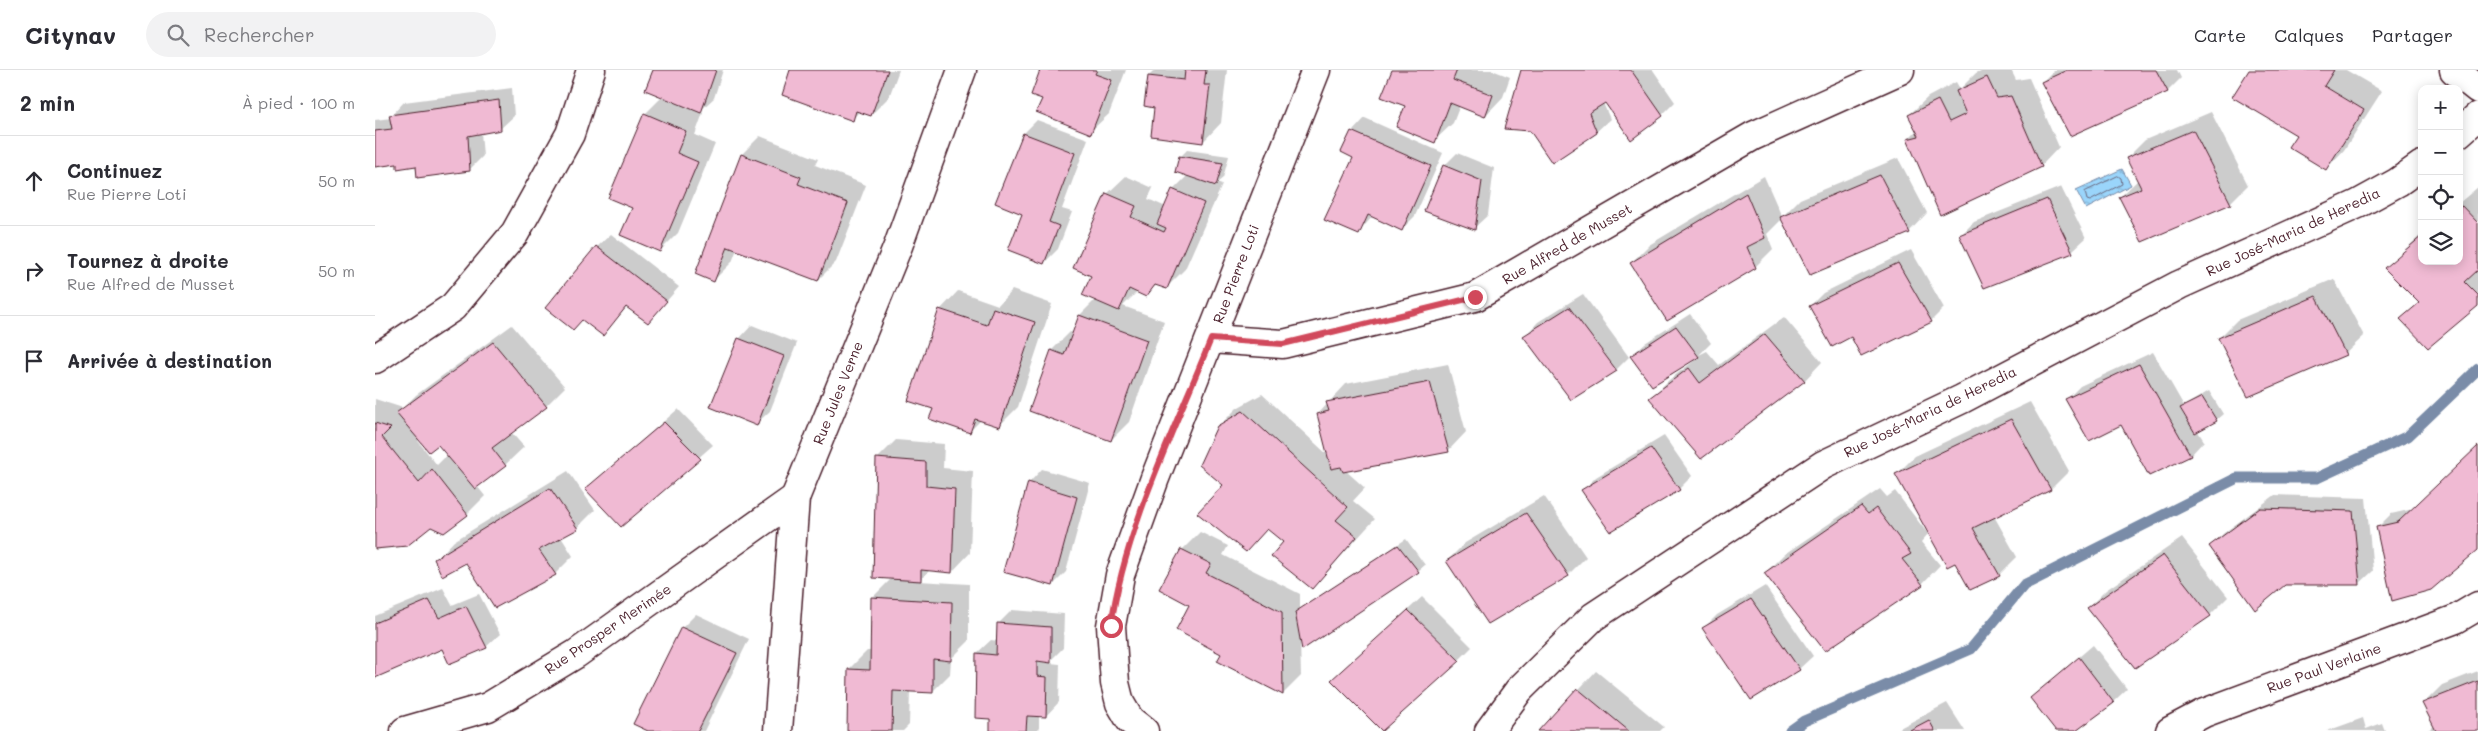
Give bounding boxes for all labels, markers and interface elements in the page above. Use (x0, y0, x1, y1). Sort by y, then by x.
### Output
search box (146, 12, 496, 57)
text: Citynav (25, 19, 116, 50)
icon: search (164, 21, 192, 49)
text: Rechercher (204, 22, 314, 47)
text: Carte (2194, 23, 2246, 47)
text: Calques (2274, 23, 2344, 47)
text: Partager (2372, 23, 2453, 47)
map controls (2418, 85, 2463, 265)
button: + (2418, 85, 2463, 130)
text: 2 min (20, 89, 75, 116)
text: À pied · 100 m (242, 92, 355, 113)
button: − (2418, 130, 2463, 175)
text: Continuez (67, 158, 162, 183)
icon: ahead (20, 167, 48, 195)
text: 50 m (318, 170, 355, 191)
button: locate (2418, 175, 2463, 220)
text: Rue Pierre Loti (67, 183, 187, 204)
street label: Rue José-Maria de Heredia (2203, 183, 2383, 280)
street label: Rue Alfred de Musset (1498, 199, 1635, 288)
button: layers (2418, 220, 2463, 265)
street label: Rue Pierre Loti (1208, 222, 1263, 326)
text: Tournez à droite (67, 248, 229, 273)
icon: right (20, 257, 48, 285)
text: 50 m (318, 260, 355, 281)
text: Rue Alfred de Musset (67, 273, 235, 294)
route end (1464, 286, 1487, 309)
street label: Rue Jules Verne (808, 338, 867, 447)
icon: arrive (20, 347, 48, 375)
text: Arrivée à destination (67, 348, 272, 373)
street label: Rue José-Maria de Heredia (1840, 361, 2019, 462)
street label: Rue Prosper Merimée (541, 579, 675, 678)
route start (1100, 615, 1123, 638)
street label: Rue Paul Verlaine (2264, 638, 2384, 697)

